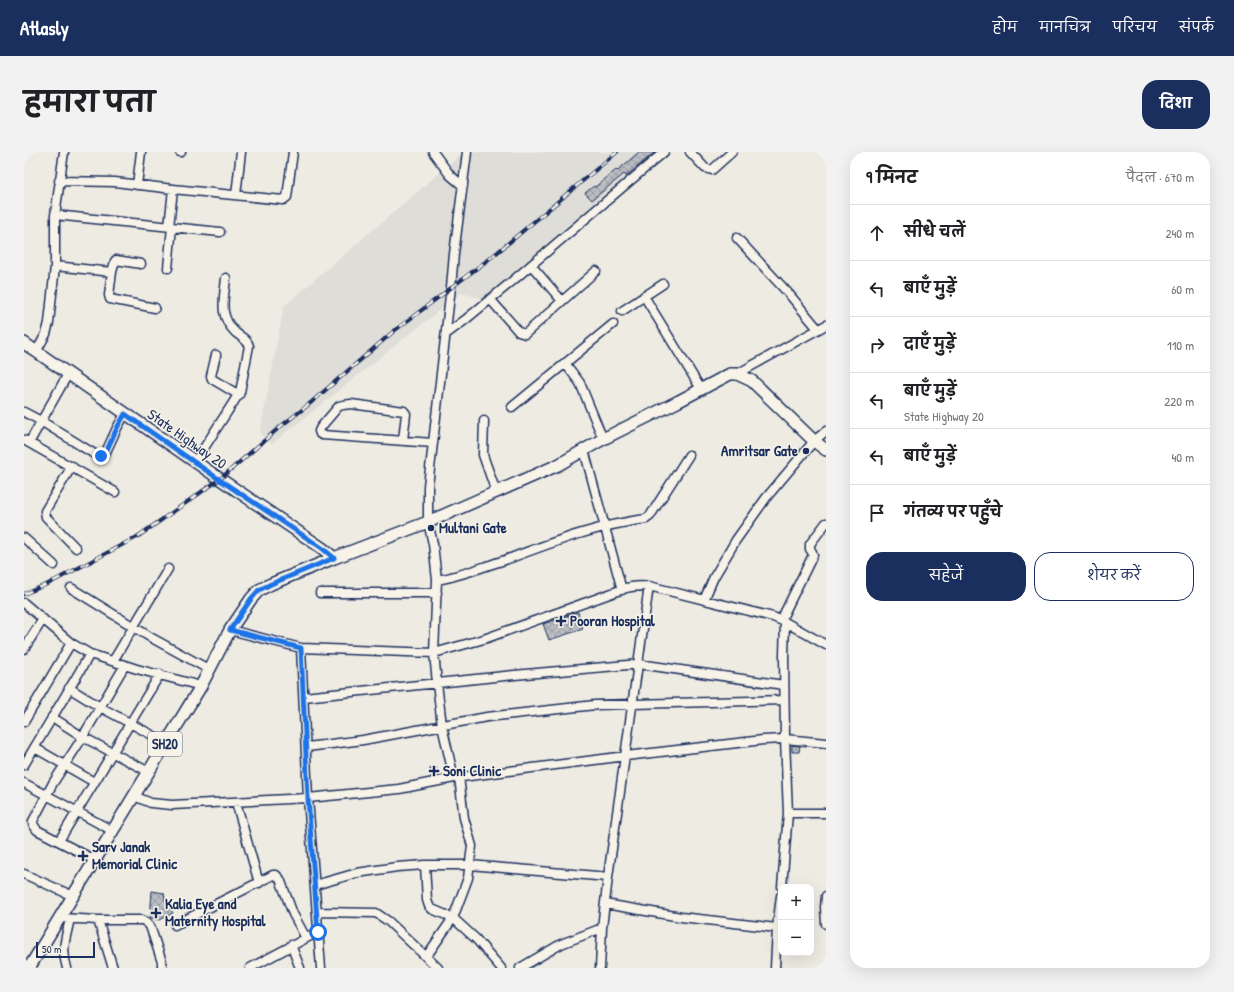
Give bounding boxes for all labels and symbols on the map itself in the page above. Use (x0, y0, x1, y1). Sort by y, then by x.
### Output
street label: State Highway 20 (143, 404, 231, 474)
place label: Amritsar Gate (721, 440, 798, 461)
marker: Amritsar Gate (801, 446, 811, 456)
route end (92, 447, 110, 465)
place label: Multani Gate (439, 517, 507, 538)
marker: Multani Gate (426, 523, 436, 533)
place label: Pooran Hospital (570, 610, 656, 632)
marker: Pooran Hospital (555, 615, 567, 627)
road number: SH20 (148, 732, 182, 756)
place label: Soni Clinic (443, 760, 502, 781)
marker: Soni Clinic (428, 765, 440, 777)
place label: Sarv Janak Memorial Clinic (92, 836, 178, 874)
marker: Sarv Janak Memorial Clinic (77, 850, 89, 862)
place label: Kalia Eye and Maternity Hospital (165, 893, 266, 932)
marker: Kalia Eye and Maternity Hospital (150, 907, 162, 919)
route start (309, 923, 327, 941)
scale bar (36, 940, 95, 959)

